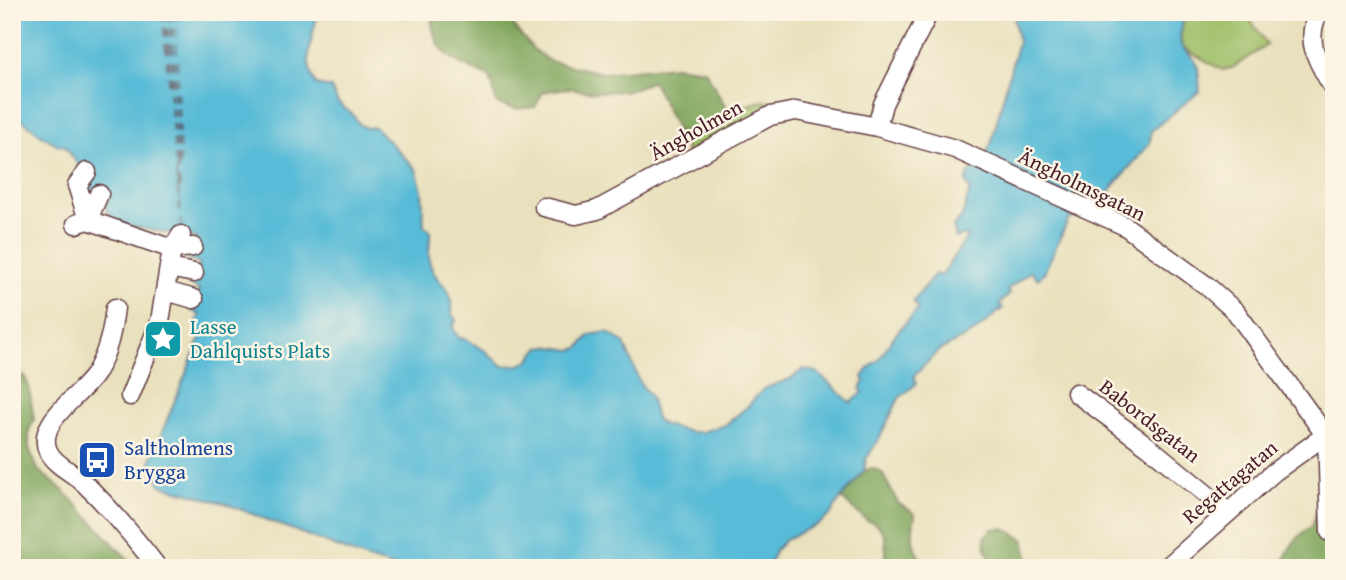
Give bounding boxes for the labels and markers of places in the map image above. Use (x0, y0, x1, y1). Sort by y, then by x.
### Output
place label: Lasse Dahlquists Plats (190, 311, 330, 366)
place icon: Lasse Dahlquists Plats (142, 318, 184, 360)
place label: Saltholmens Brygga (124, 432, 233, 487)
bus stop icon: Saltholmens Brygga (76, 439, 118, 481)

